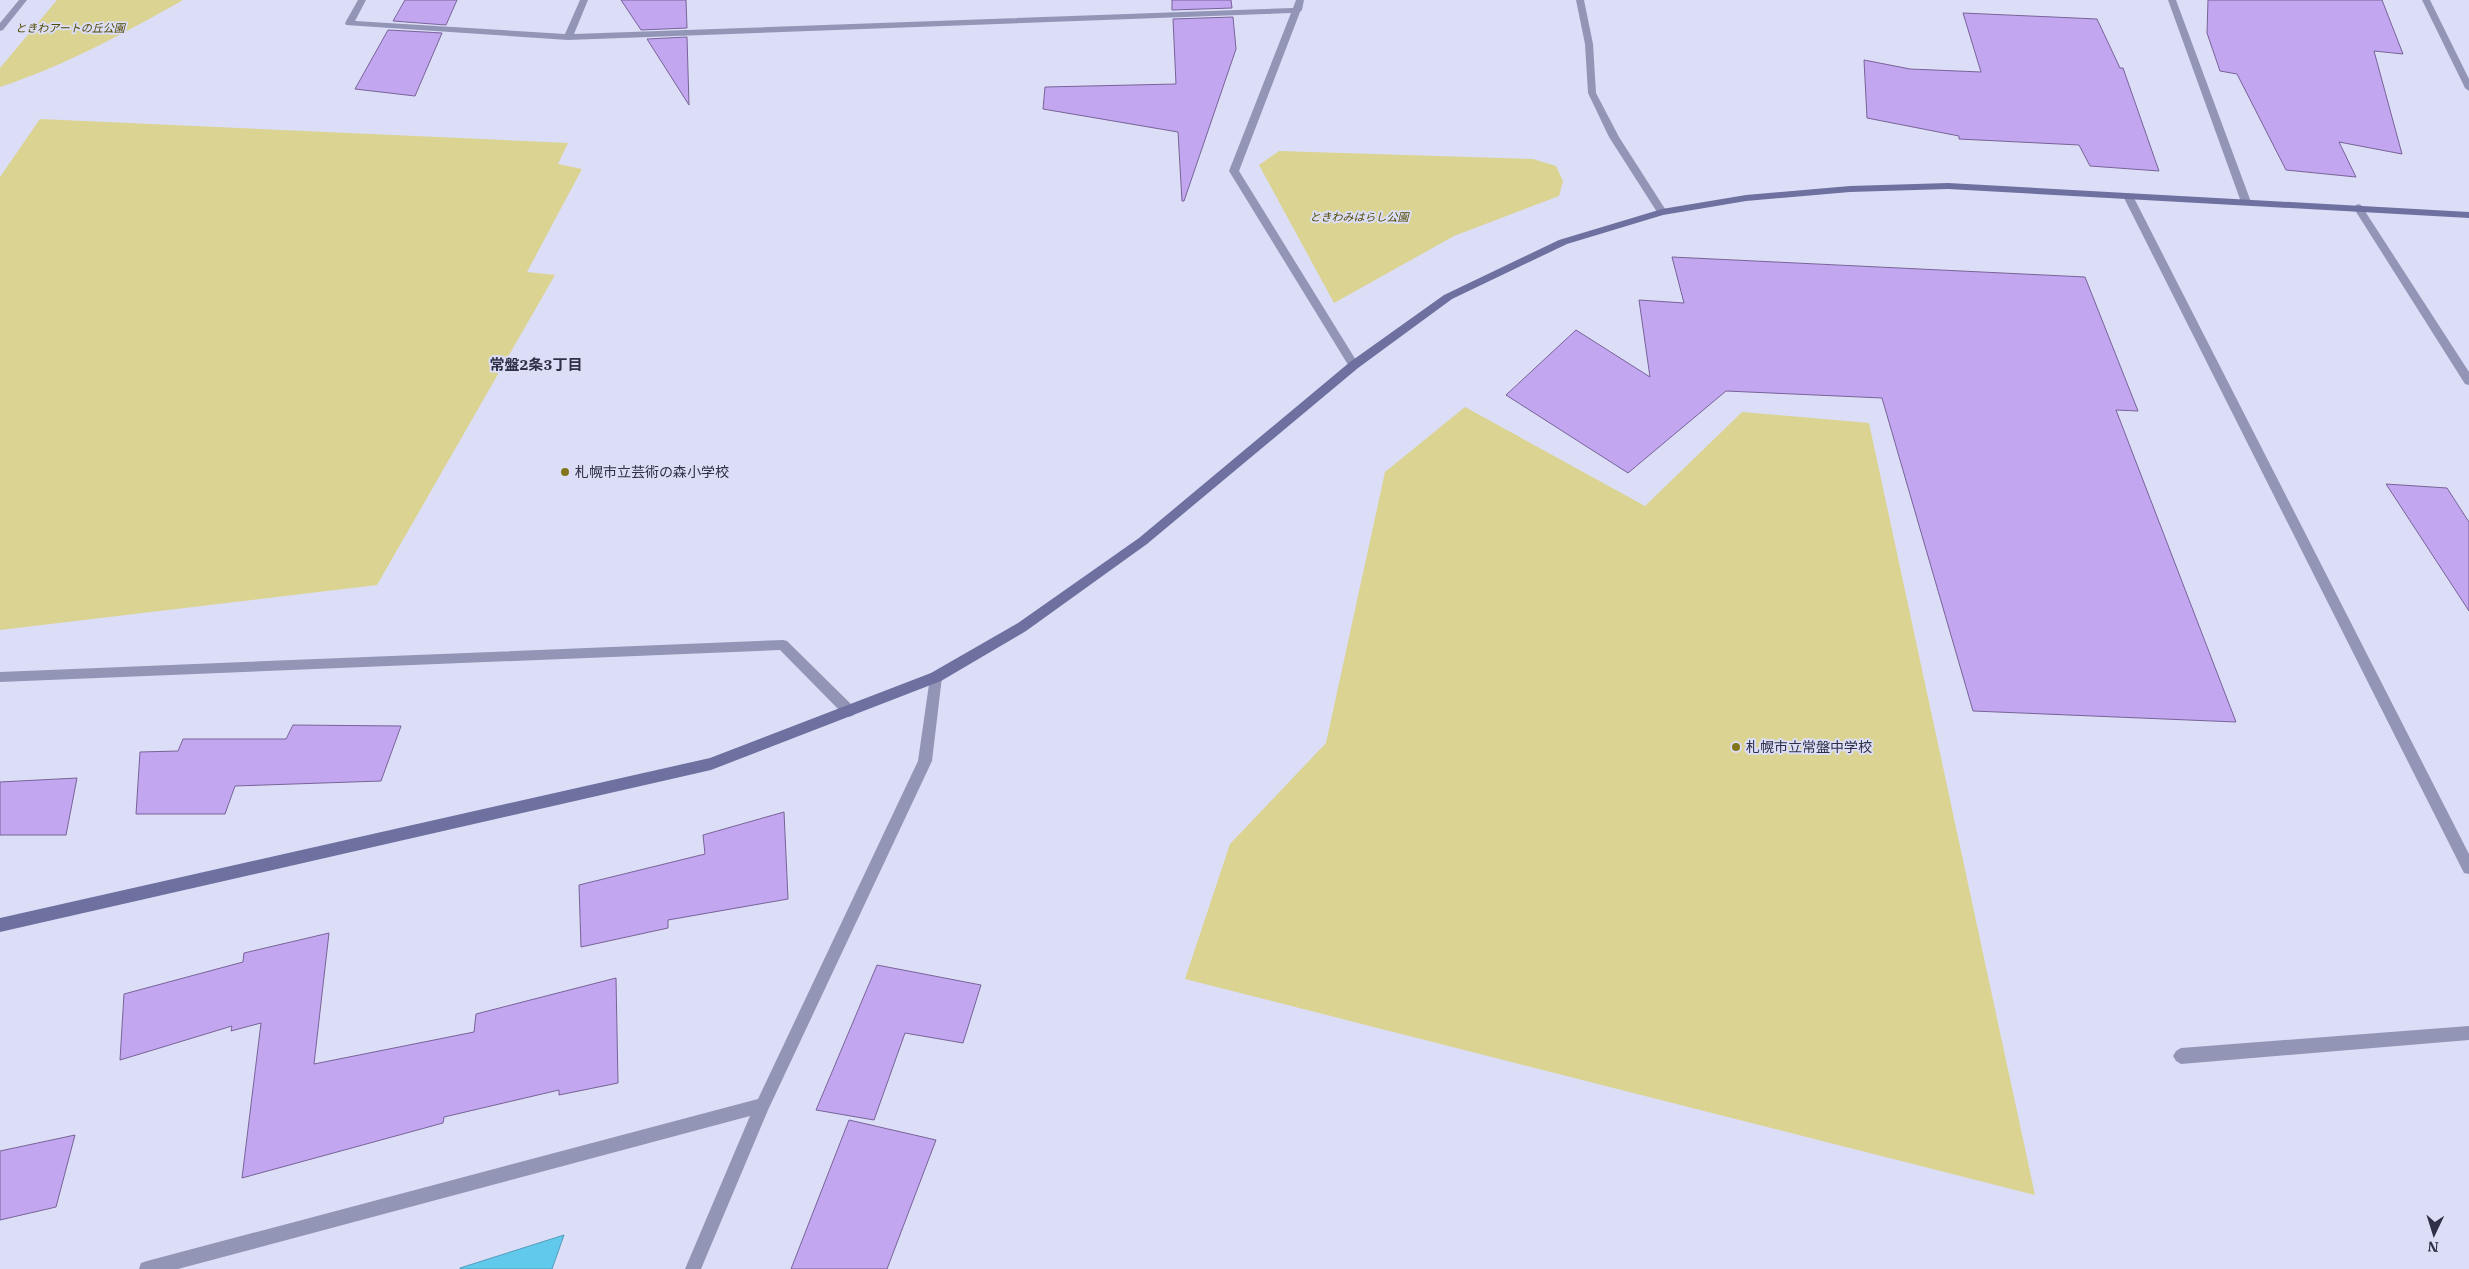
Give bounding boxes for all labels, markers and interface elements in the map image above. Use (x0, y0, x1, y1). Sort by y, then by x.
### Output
park label: ときわアートの丘公園 (15, 21, 127, 35)
park label: ときわみはらし公園 (1310, 210, 1410, 224)
district label: 常盤2条3丁目 (489, 355, 583, 374)
place label: 札幌市立芸術の森小学校 (575, 463, 729, 481)
marker: 札幌市立芸術の森小学校 (559, 466, 571, 478)
place label: 札幌市立常盤中学校 (1746, 738, 1872, 756)
marker: 札幌市立常盤中学校 (1730, 741, 1742, 753)
north arrow (2409, 1209, 2459, 1259)
text: N (2427, 1238, 2439, 1256)

